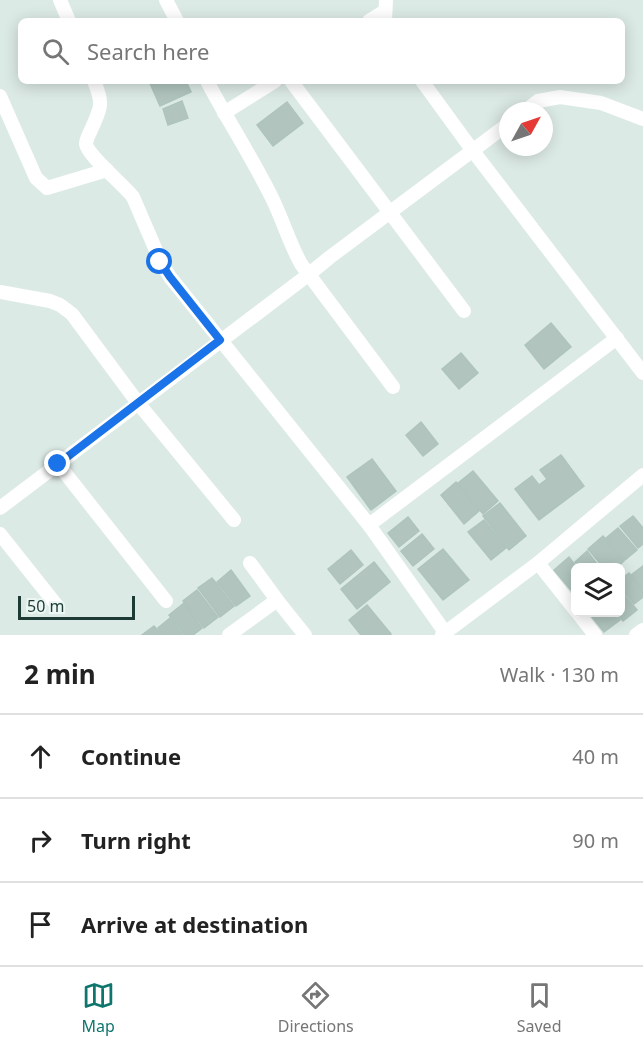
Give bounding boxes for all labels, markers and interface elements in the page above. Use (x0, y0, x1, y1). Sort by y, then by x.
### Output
search box (18, 18, 625, 84)
icon: search (39, 35, 72, 68)
text: Search here (87, 36, 209, 66)
north arrow (499, 102, 553, 156)
route start (146, 248, 172, 274)
route end (44, 450, 70, 476)
map controls (571, 563, 625, 617)
button: layers (571, 563, 625, 617)
scale bar (18, 593, 135, 620)
text: 50 m (27, 595, 64, 617)
text: 2 min (24, 656, 96, 692)
text: Walk · 130 m (500, 661, 619, 688)
icon: ahead (24, 740, 57, 773)
text: Continue (81, 741, 181, 771)
text: 40 m (572, 743, 619, 770)
icon: right (24, 824, 57, 857)
text: Turn right (81, 825, 191, 855)
text: 90 m (572, 827, 619, 854)
icon: arrive (24, 908, 57, 941)
text: Arrive at destination (81, 909, 308, 939)
tab: Map (81, 979, 115, 1037)
tab: Directions (278, 979, 354, 1037)
tab: Saved (517, 979, 561, 1037)

